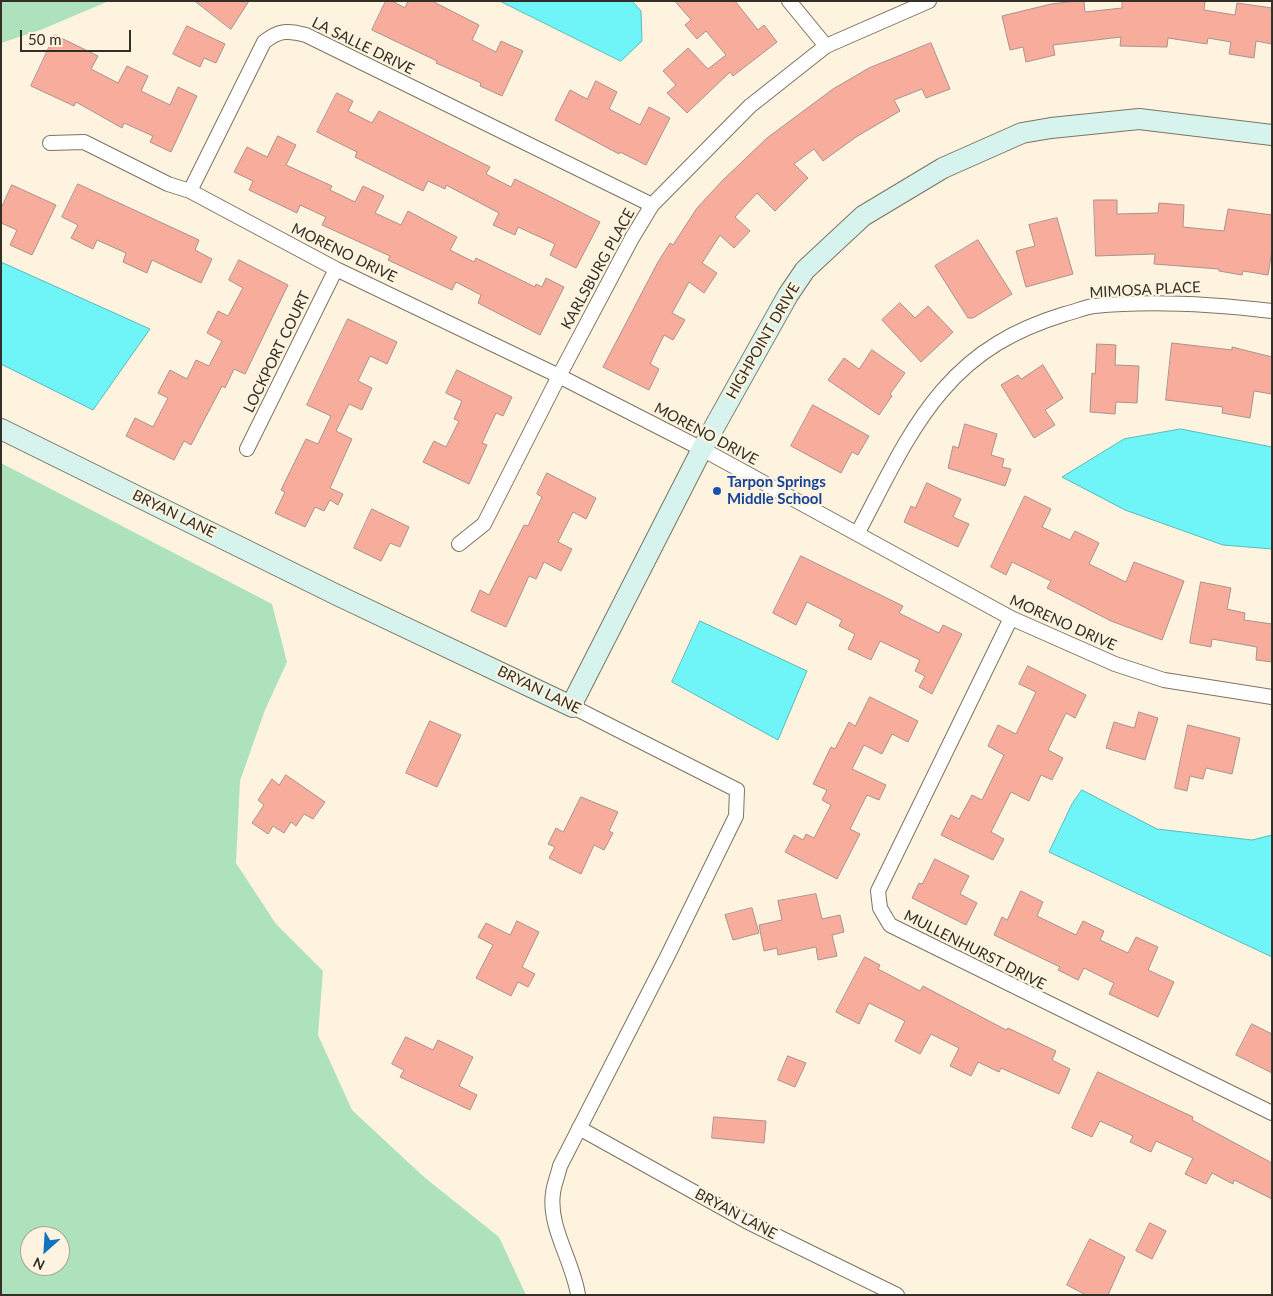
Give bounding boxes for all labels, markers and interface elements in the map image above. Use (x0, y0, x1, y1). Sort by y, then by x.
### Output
street label: LA SALLE DRIVE (309, 13, 417, 79)
scale bar (22, 20, 134, 52)
text: 50 m (28, 30, 62, 48)
street label: KARLSBURG PLACE (557, 205, 639, 333)
street label: MORENO DRIVE (288, 220, 400, 286)
street label: MIMOSA PLACE (1089, 278, 1201, 302)
street label: HIGHPOINT DRIVE (722, 280, 804, 402)
street label: LOCKPORT COURT (240, 288, 314, 416)
street label: MORENO DRIVE (651, 399, 761, 469)
place label: Tarpon Springs Middle School (727, 473, 826, 508)
marker: Tarpon Springs Middle School (711, 485, 723, 497)
street label: BRYAN LANE (129, 486, 219, 542)
street label: MORENO DRIVE (1007, 591, 1119, 655)
street label: BRYAN LANE (494, 662, 584, 718)
street label: MULLENHURST DRIVE (901, 906, 1049, 994)
street label: BRYAN LANE (692, 1185, 780, 1243)
north arrow (20, 1226, 70, 1276)
text: N (30, 1254, 47, 1274)

